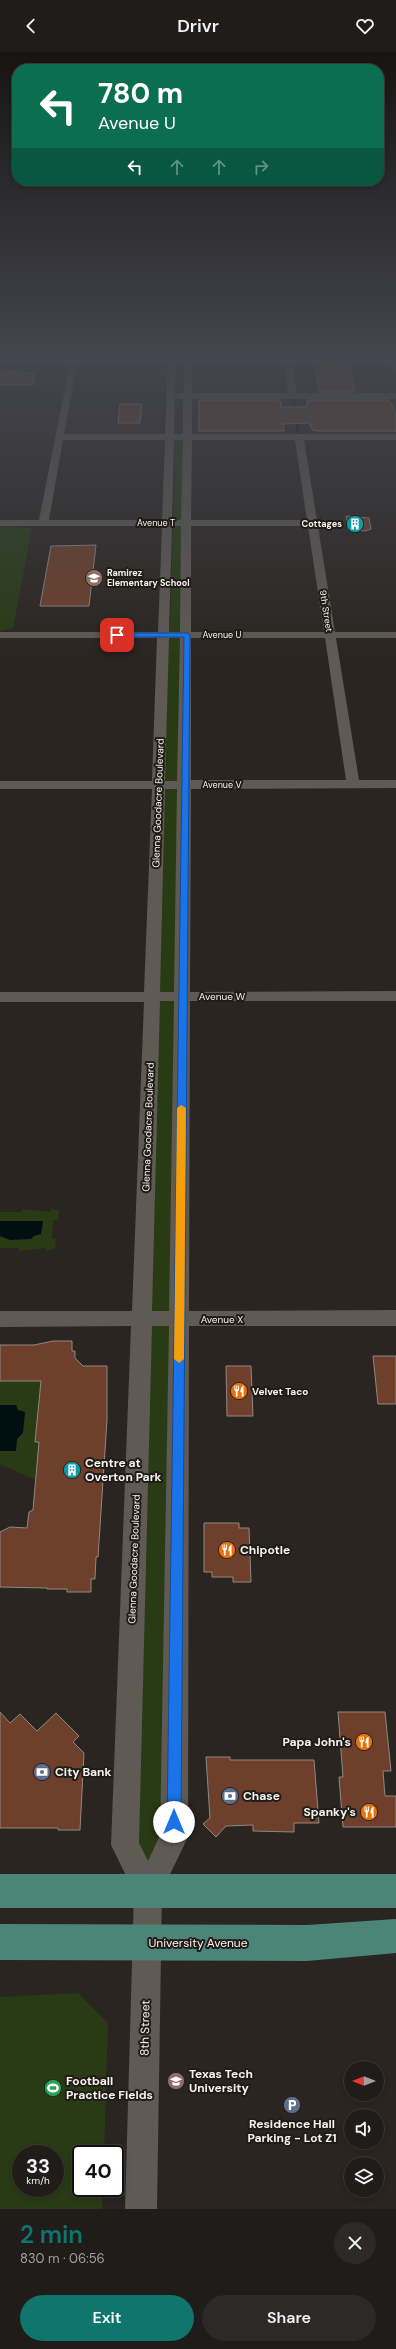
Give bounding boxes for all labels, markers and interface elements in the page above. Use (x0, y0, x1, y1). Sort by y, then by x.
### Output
text: Drivr (177, 14, 219, 38)
icon: back (20, 15, 42, 37)
icon: heart (354, 15, 376, 37)
text: 780 m (98, 75, 183, 112)
icon: left (32, 80, 84, 132)
text: Avenue U (98, 111, 176, 135)
icon: left (124, 156, 146, 178)
icon: ahead (166, 156, 188, 178)
icon: ahead (208, 156, 230, 178)
icon: right (250, 156, 272, 178)
building icon: Cottages (345, 514, 365, 534)
street label: Avenue T (137, 517, 175, 529)
place label: Cottages (302, 518, 342, 530)
place label: Ramirez Elementary School (107, 567, 190, 589)
school or university icon: Ramirez Elementary School (84, 568, 104, 588)
street label: 9th Street (317, 589, 335, 633)
pin (100, 618, 134, 652)
icon: arrive (106, 624, 128, 646)
street label: Avenue U (203, 629, 242, 641)
street label: Glenna Goodacre Boulevard (149, 738, 167, 868)
street label: Avenue V (203, 779, 242, 791)
street label: Avenue W (199, 990, 245, 1003)
street label: Glenna Goodacre Boulevard (139, 1062, 157, 1192)
street label: Avenue X (201, 1313, 243, 1326)
restaurant icon: Velvet Taco (229, 1381, 249, 1401)
place label: Velvet Taco (252, 1385, 308, 1398)
place label: Centre at Overton Park (85, 1455, 162, 1485)
building icon: Centre at Overton Park (62, 1460, 82, 1480)
street label: Glenna Goodacre Boulevard (125, 1494, 143, 1624)
restaurant icon: Chipotle (217, 1540, 237, 1560)
place label: Chipotle (240, 1542, 290, 1558)
restaurant icon: Papa John's (354, 1732, 374, 1752)
place label: Papa John's (283, 1734, 351, 1750)
bank icon: City Bank (32, 1762, 52, 1782)
place label: City Bank (55, 1764, 112, 1780)
bank icon: Chase (220, 1786, 240, 1806)
place label: Chase (243, 1788, 280, 1804)
position arrow (153, 1801, 195, 1843)
restaurant icon: Spanky's (359, 1802, 379, 1822)
place label: Spanky's (304, 1804, 356, 1820)
street label: University Avenue (148, 1935, 248, 1951)
street label: 8th Street (137, 2000, 153, 2056)
north arrow (344, 2061, 384, 2101)
map controls (344, 2061, 384, 2197)
place label: Texas Tech University (189, 2066, 253, 2096)
school or university icon: Texas Tech University (166, 2071, 186, 2091)
place label: Football Practice Fields (66, 2073, 153, 2103)
sports icon: Football Practice Fields (43, 2078, 63, 2098)
parking icon: Residence Hall Parking - Lot Z1 (282, 2095, 302, 2115)
button: sound (344, 2109, 384, 2149)
place label: Residence Hall Parking - Lot Z1 (247, 2116, 337, 2146)
speed limit sign: 40 (72, 2145, 124, 2197)
text: 33 (26, 2153, 50, 2179)
button: layers (344, 2157, 384, 2197)
text: km/h (26, 2174, 50, 2187)
text: 2 min (20, 2219, 83, 2250)
button: close (334, 2222, 376, 2264)
text: 830 m · 06:56 (20, 2250, 105, 2267)
button: Exit (20, 2295, 194, 2341)
button: Share (202, 2295, 376, 2341)

